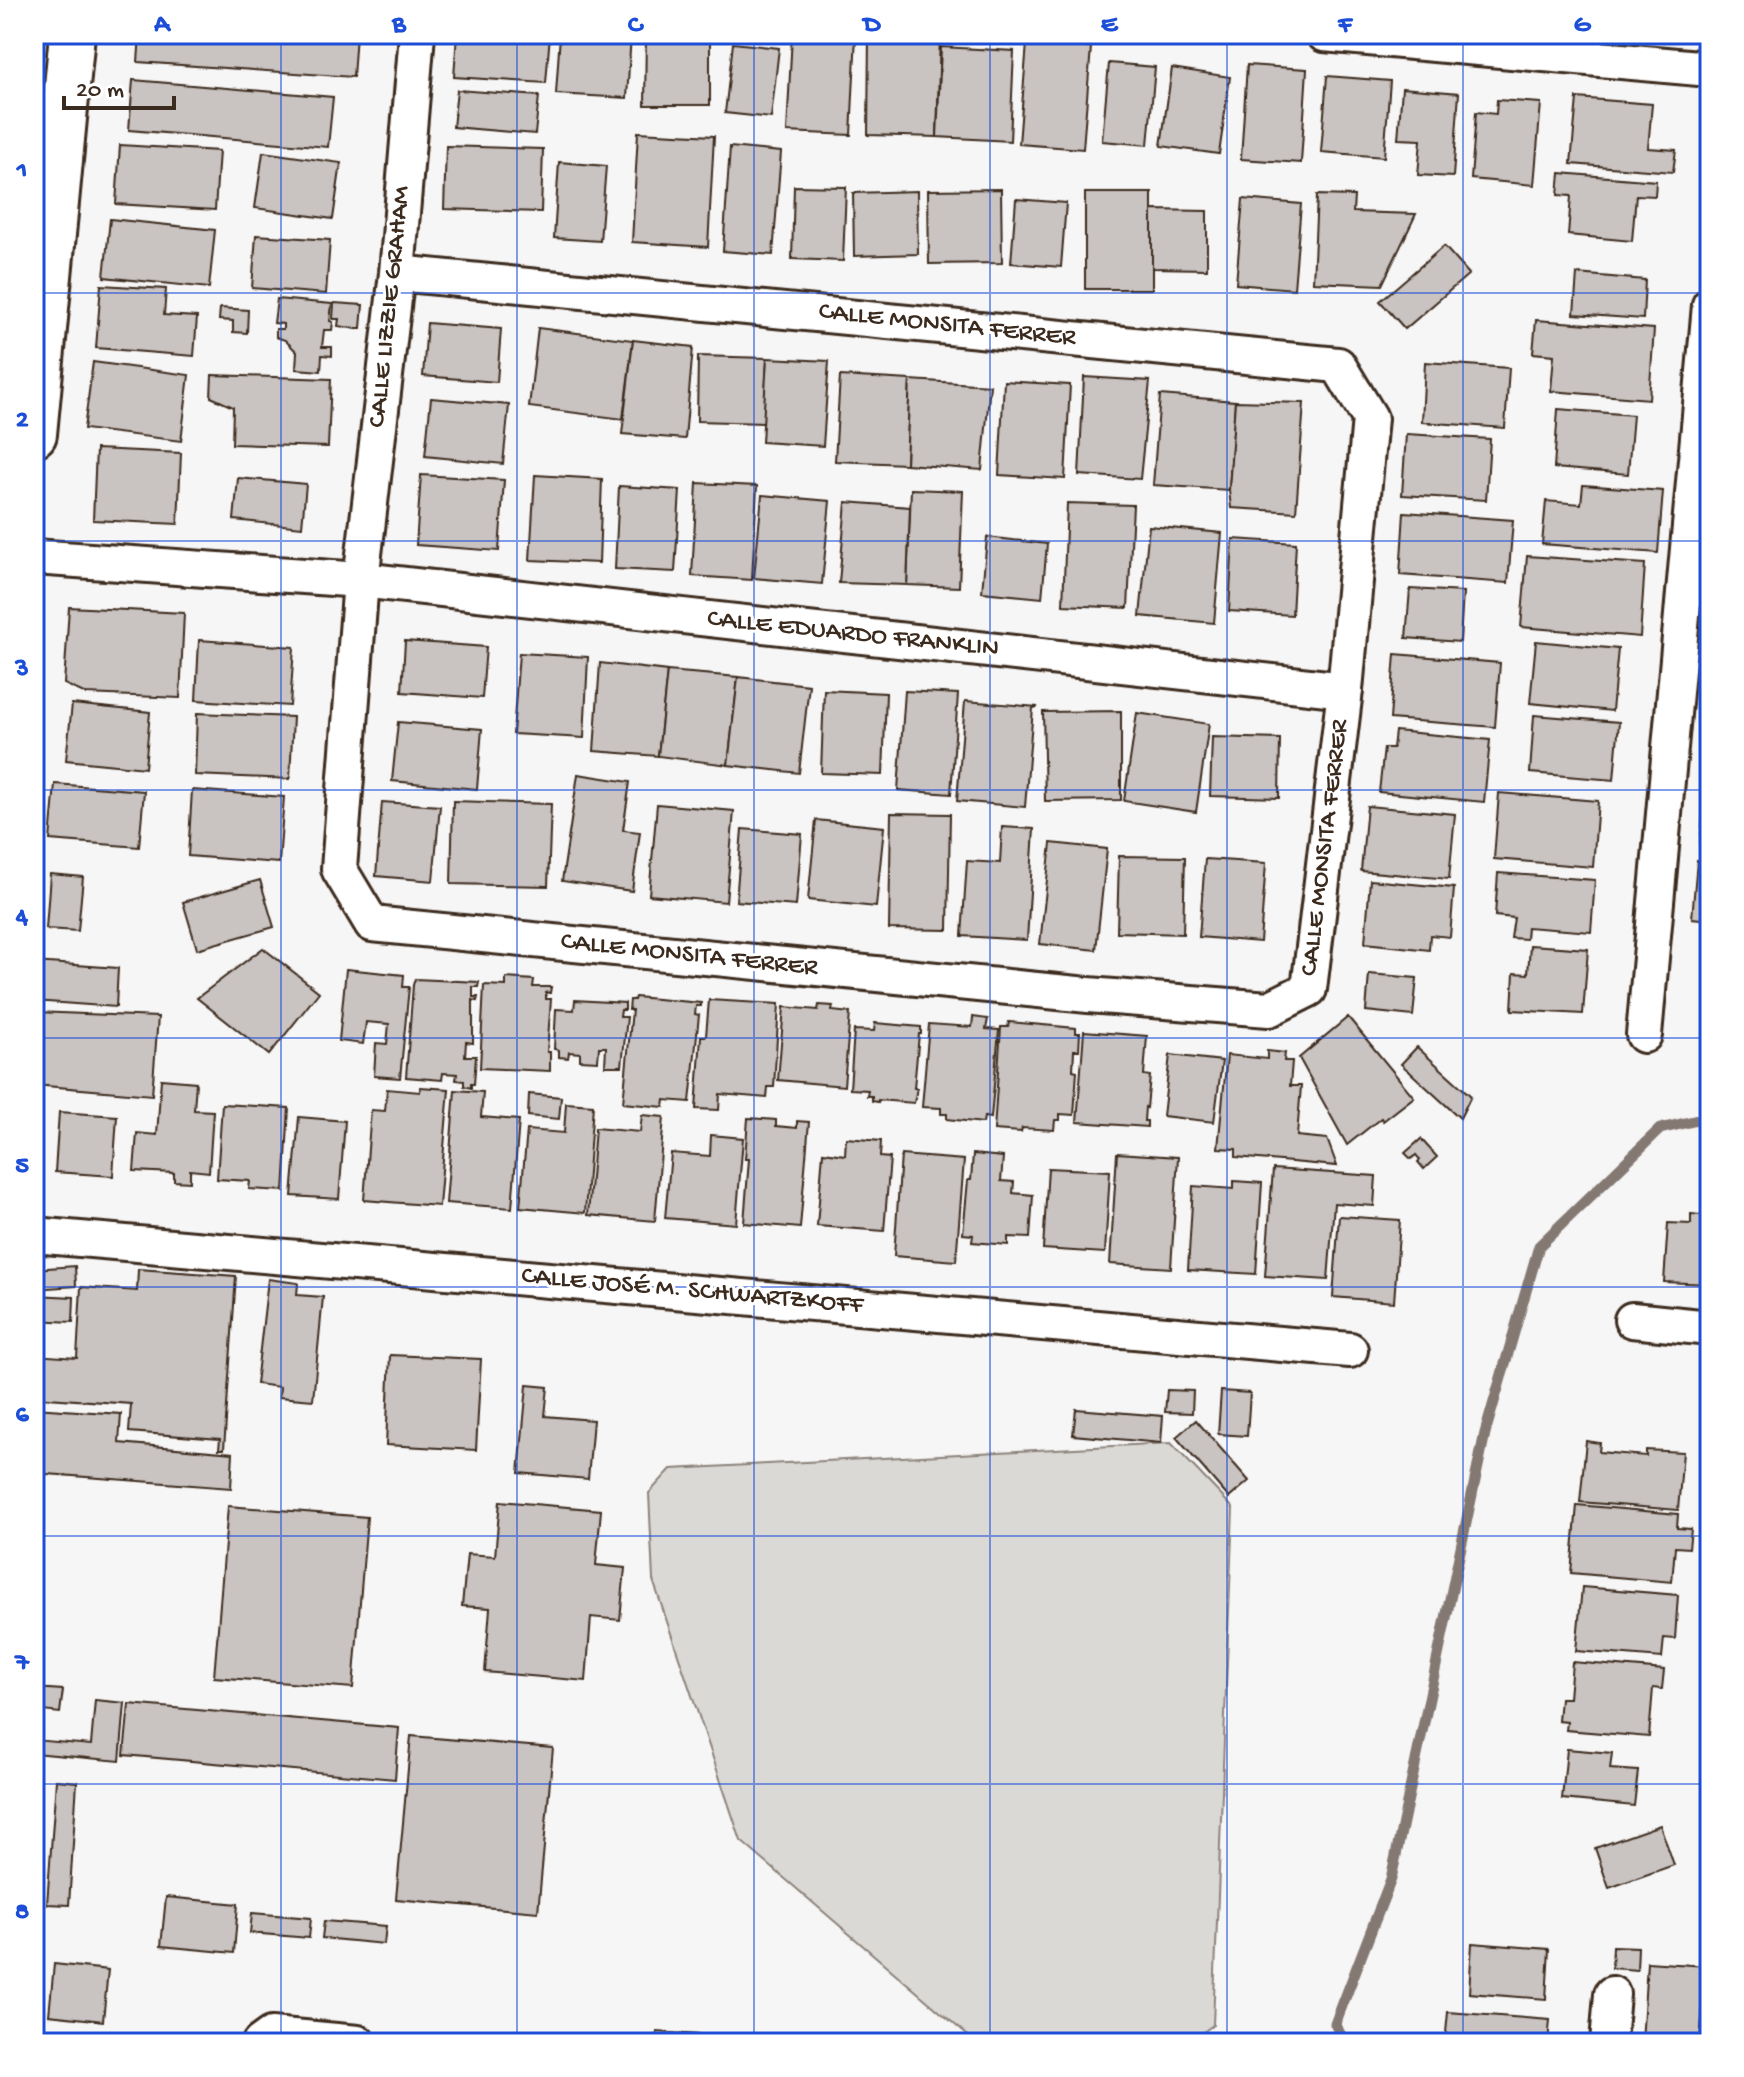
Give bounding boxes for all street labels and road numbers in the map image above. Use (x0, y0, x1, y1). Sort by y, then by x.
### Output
street label: CALLE LIZZIE GRAHAM (363, 184, 419, 429)
street label: CALLE MONSITA FERRER (817, 297, 1078, 355)
street label: CALLE EDUARDO FRANKLIN (706, 604, 1000, 666)
street label: CALLE MONSITA FERRER (1295, 717, 1357, 978)
street label: CALLE MONSITA FERRER (559, 927, 820, 985)
street label: CALLE JOSÉ M. SCHWARTZKOFF (520, 1262, 866, 1323)

